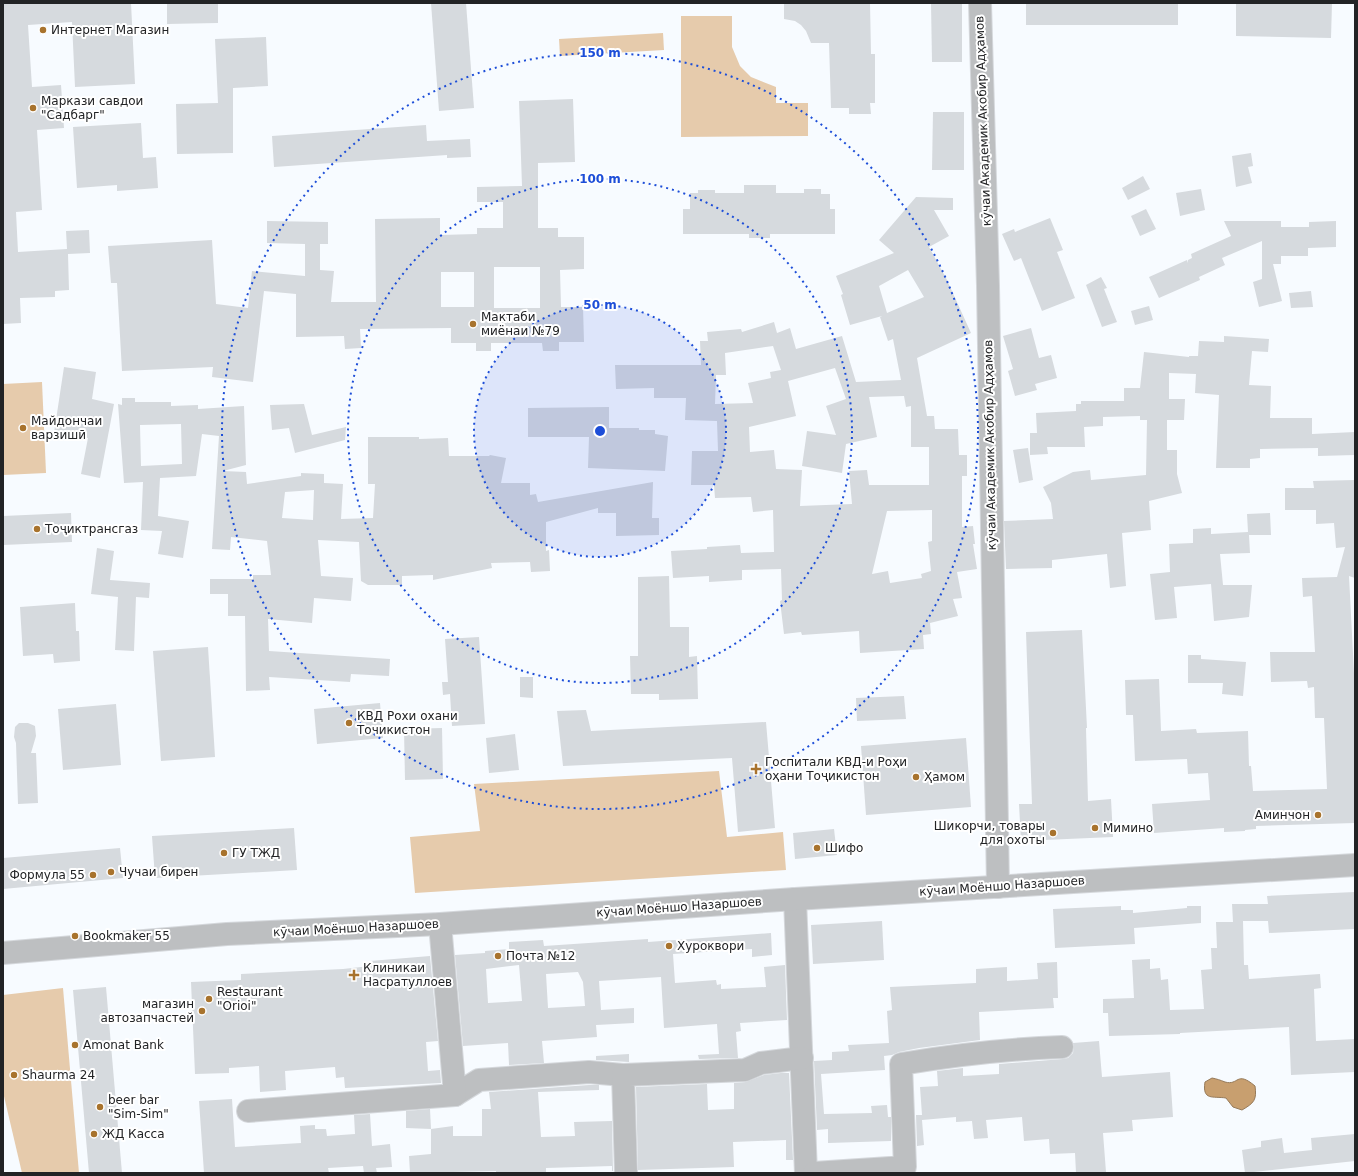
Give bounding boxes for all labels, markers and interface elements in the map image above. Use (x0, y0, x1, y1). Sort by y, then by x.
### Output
street label: кӯчаи Академик Акобир Адҳамов (972, 15, 994, 227)
place label: Интернет Магазин (51, 23, 169, 37)
marker: Интернет Магазин (38, 25, 48, 35)
text: 150 m (579, 46, 621, 60)
place label: Маркази савдои "Садбарг" (41, 94, 143, 122)
marker: Маркази савдои "Садбарг" (28, 103, 38, 113)
text: 100 m (579, 172, 621, 186)
text: 50 m (583, 298, 617, 312)
place label: Мактаби миёнаи №79 (481, 310, 560, 338)
marker: Мактаби миёнаи №79 (468, 319, 478, 329)
street label: кӯчаи Академик Акобир Адҳамов (981, 340, 999, 550)
place label: Майдончаи варзишӣ (31, 414, 102, 442)
marker: Майдончаи варзишӣ (18, 423, 28, 433)
centre of rings (593, 424, 607, 438)
place label: Тоҷиктрансгаз (44, 522, 138, 536)
marker: Тоҷиктрансгаз (32, 524, 42, 534)
place label: КВД Рохи охани Точикистон (356, 709, 458, 737)
marker: КВД Рохи охани Точикистон (344, 718, 354, 728)
place label: Госпитали КВД-и Роҳи оҳани Тоҷикистон (765, 755, 907, 783)
marker: Госпитали КВД-и Роҳи оҳани Тоҷикистон (750, 763, 762, 775)
place label: Ҳамом (924, 770, 965, 784)
marker: Ҳамом (911, 772, 921, 782)
place label: Аминчон (1255, 808, 1310, 822)
marker: Аминчон (1313, 810, 1323, 820)
place label: Шикорчи, товары для охоты (934, 819, 1045, 847)
place label: Мимино (1103, 821, 1153, 835)
marker: Мимино (1090, 823, 1100, 833)
marker: Шикорчи, товары для охоты (1048, 828, 1058, 838)
place label: Шифо (825, 841, 863, 855)
marker: Шифо (812, 843, 822, 853)
place label: ГУ ТЖД (232, 846, 280, 860)
marker: ГУ ТЖД (219, 848, 229, 858)
place label: Чучаи бирен (119, 865, 198, 879)
marker: Чучаи бирен (106, 867, 116, 877)
place label: Формула 55 (9, 868, 85, 882)
marker: Формула 55 (88, 870, 98, 880)
street label: кӯчаи Моёншо Назаршоев (919, 873, 1085, 899)
street label: кӯчаи Моёншо Назаршоев (596, 894, 762, 920)
street label: кӯчаи Моёншо Назаршоев (273, 917, 439, 939)
place label: Bookmaker 55 (83, 929, 170, 943)
marker: Bookmaker 55 (70, 931, 80, 941)
place label: Хуроквори (677, 939, 744, 953)
marker: Хуроквори (664, 941, 674, 951)
place label: Почта №12 (506, 949, 575, 963)
marker: Почта №12 (493, 951, 503, 961)
place label: Клиникаи Насратуллоев (363, 961, 452, 989)
marker: Клиникаи Насратуллоев (348, 969, 360, 981)
place label: Restaurant "Orioi" (217, 985, 283, 1013)
marker: Restaurant "Orioi" (204, 994, 214, 1004)
place label: магазин автозапчастей (100, 997, 194, 1025)
marker: магазин автозапчастей (197, 1006, 207, 1016)
place label: Amonat Bank (83, 1038, 164, 1052)
marker: Amonat Bank (70, 1040, 80, 1050)
place label: Shaurma 24 (22, 1068, 95, 1082)
marker: Shaurma 24 (9, 1070, 19, 1080)
place label: beer bar "Sim-Sim" (108, 1093, 169, 1121)
marker: beer bar "Sim-Sim" (95, 1102, 105, 1112)
place label: ЖД Касса (102, 1127, 165, 1141)
marker: ЖД Касса (89, 1129, 99, 1139)

